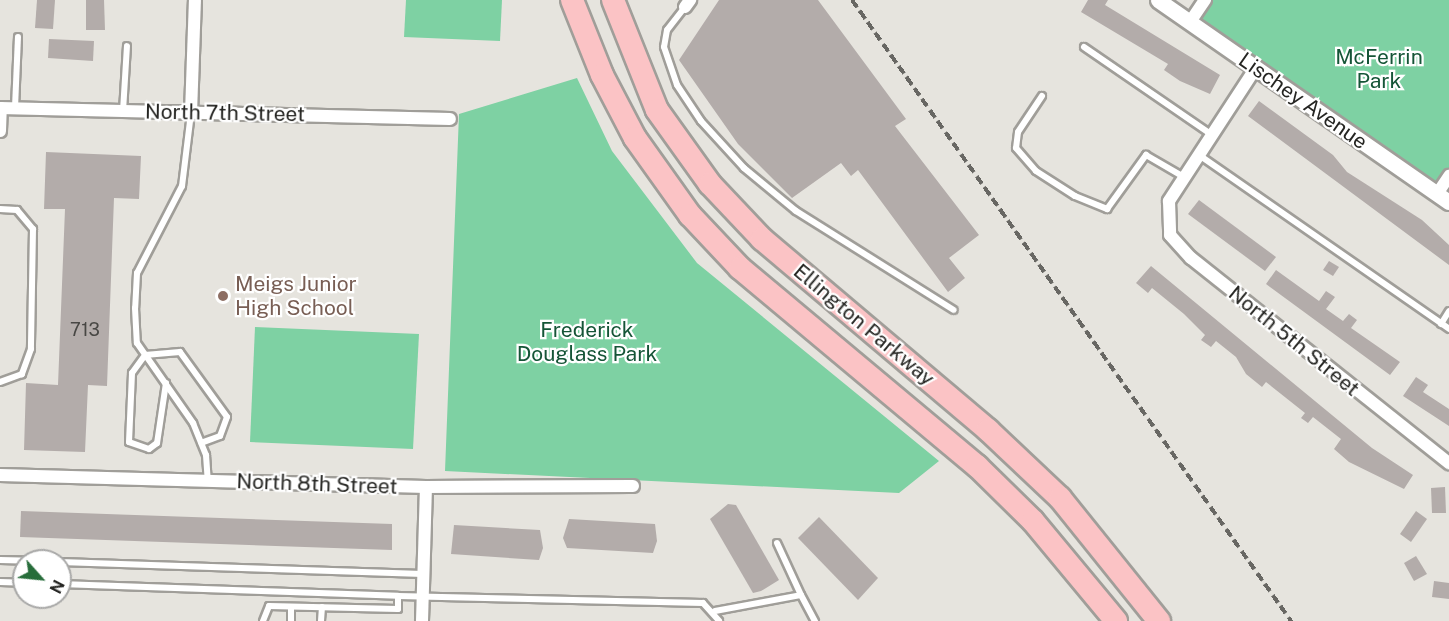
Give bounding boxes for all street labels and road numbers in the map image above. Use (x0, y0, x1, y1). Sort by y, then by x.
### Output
street label: Lischey Avenue (1234, 47, 1372, 155)
street label: North 7th Street (145, 99, 305, 127)
street label: Ellington Parkway (788, 259, 940, 391)
street label: North 5th Street (1224, 281, 1364, 401)
street label: North 8th Street (236, 469, 398, 499)

